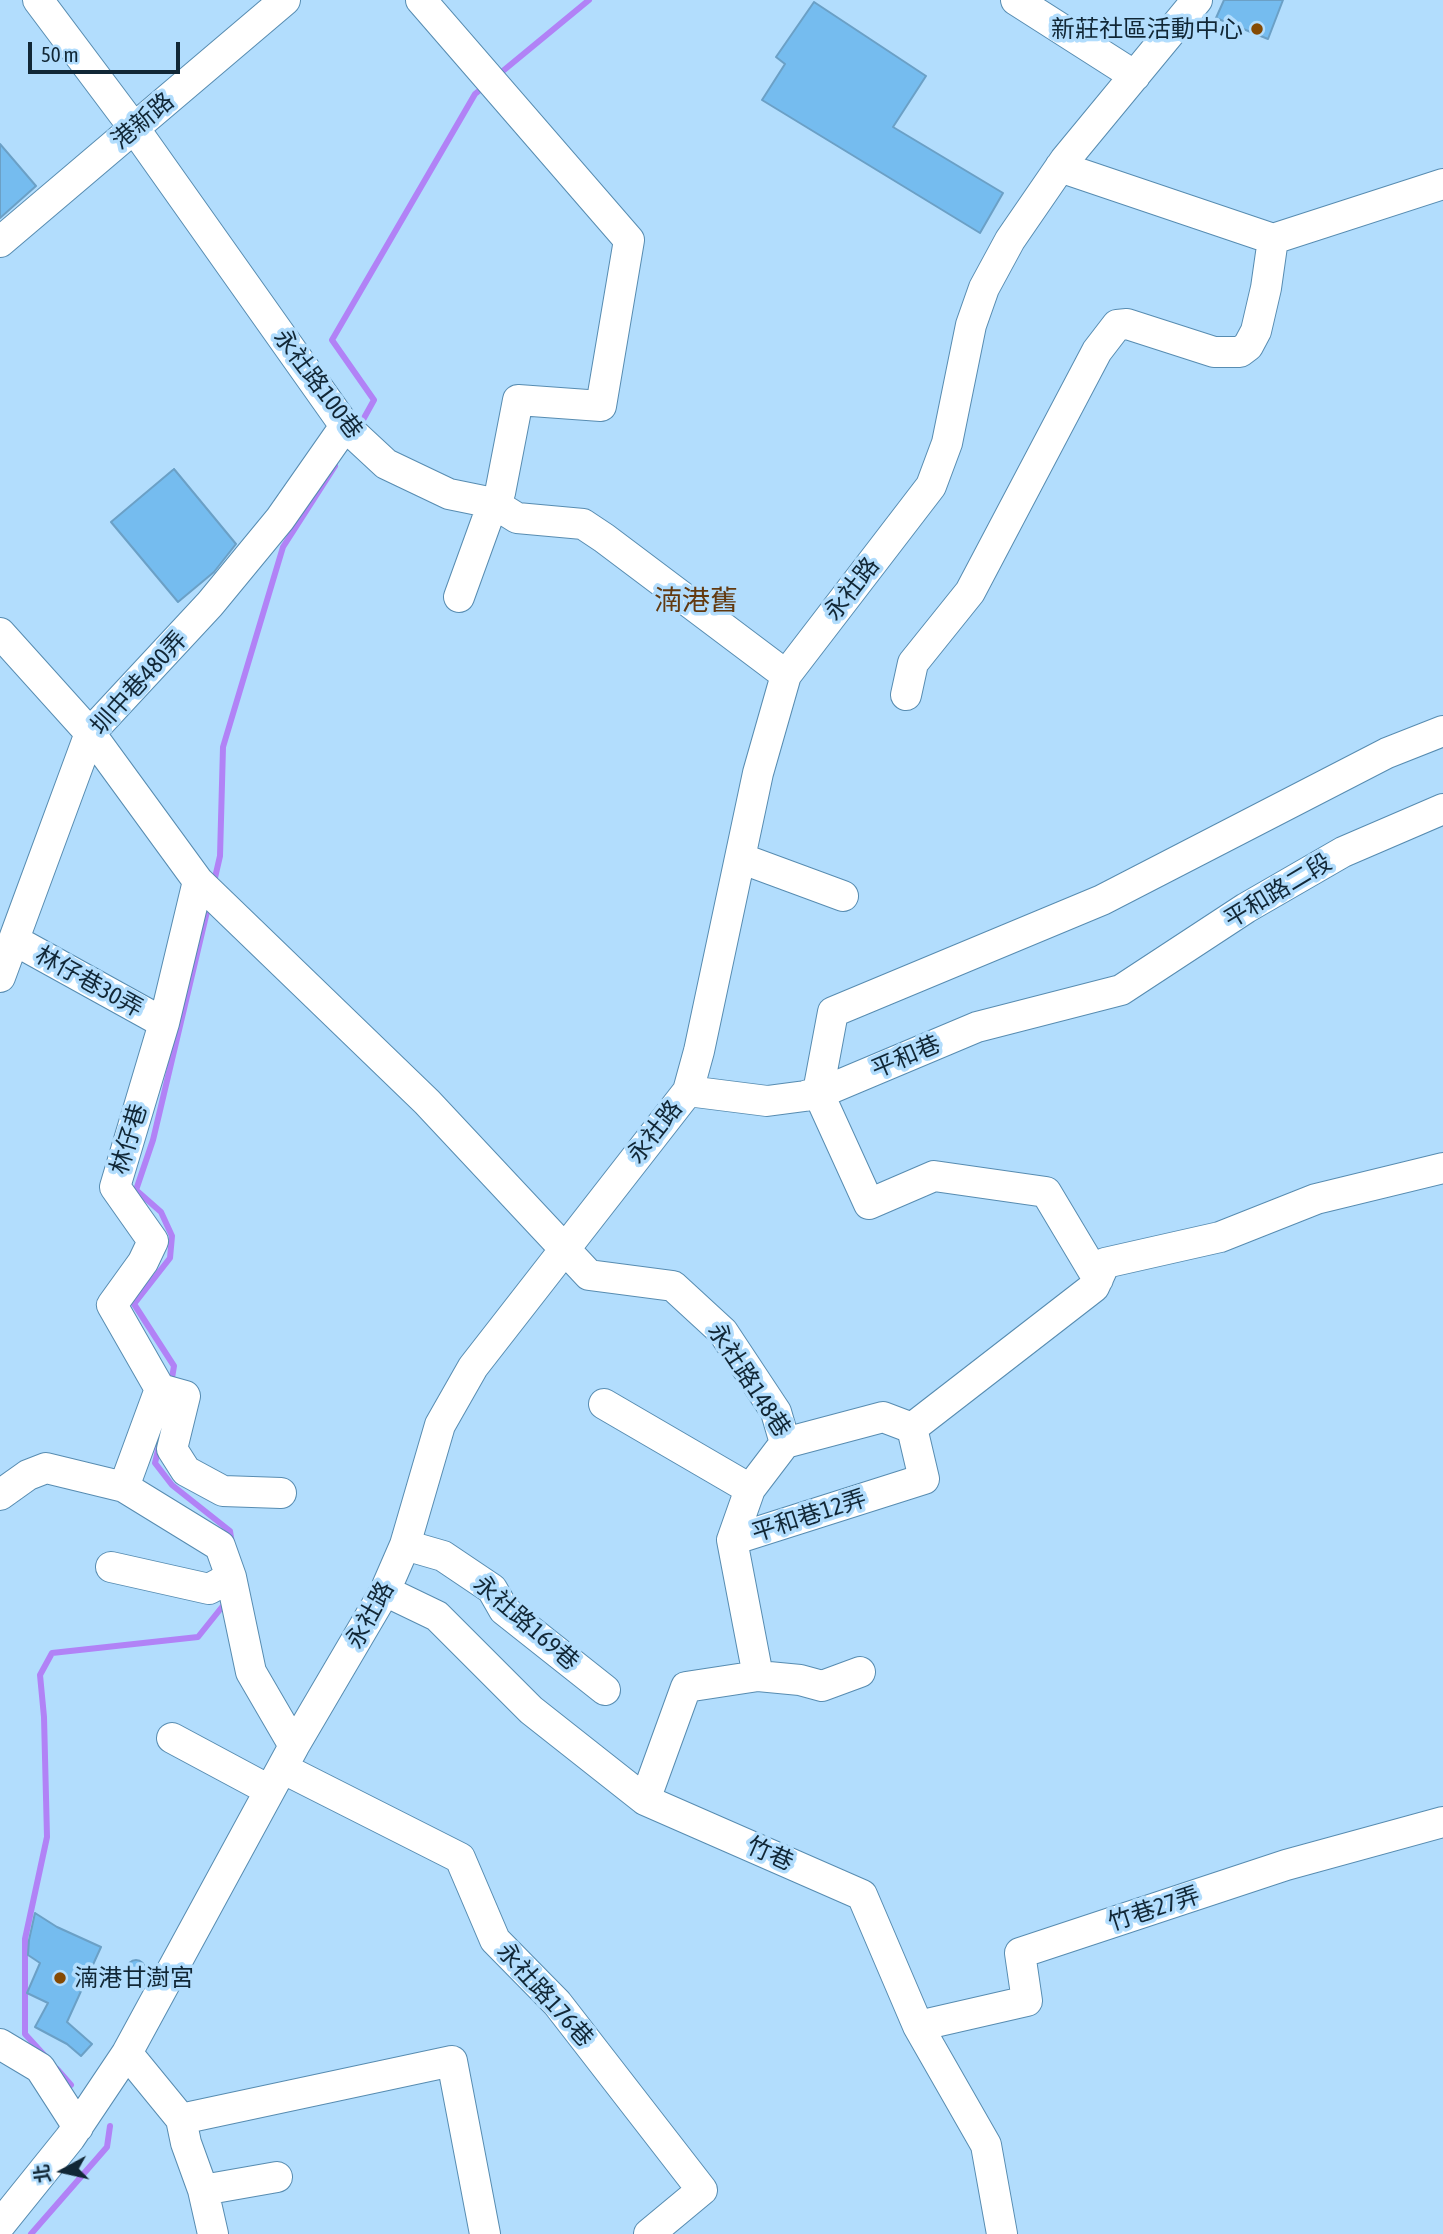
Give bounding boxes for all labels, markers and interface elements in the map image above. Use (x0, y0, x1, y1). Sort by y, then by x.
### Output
place label: 新莊社區活動中心 (1051, 15, 1243, 43)
marker: 新莊社區活動中心 (1249, 21, 1265, 37)
scale bar (32, 28, 184, 72)
text: 50 m (41, 42, 79, 66)
street label: 港新路 (106, 87, 180, 155)
street label: 永社路100巷 (267, 323, 369, 445)
street label: 永社路 (818, 552, 886, 626)
district label: 湳港舊 (654, 584, 738, 618)
street label: 圳中巷480弄 (85, 625, 193, 741)
street label: 平和路二段 (1219, 848, 1337, 934)
street label: 林仔巷30弄 (30, 941, 148, 1023)
street label: 平和巷 (867, 1030, 945, 1084)
street label: 永社路 (621, 1095, 689, 1169)
street label: 林仔巷 (105, 1100, 153, 1178)
street label: 永社路148巷 (702, 1318, 796, 1442)
street label: 平和巷12弄 (748, 1484, 870, 1548)
street label: 永社路169巷 (468, 1570, 584, 1676)
street label: 永社路 (340, 1577, 400, 1653)
street label: 竹巷 (742, 1831, 798, 1877)
street label: 竹巷27弄 (1105, 1881, 1203, 1937)
street label: 永社路176巷 (491, 1937, 599, 2053)
place label: 湳港甘澍宮 (74, 1964, 194, 1992)
marker: 湳港甘澍宮 (52, 1970, 68, 1986)
north arrow (28, 2136, 98, 2206)
text: 北 (30, 2163, 54, 2185)

